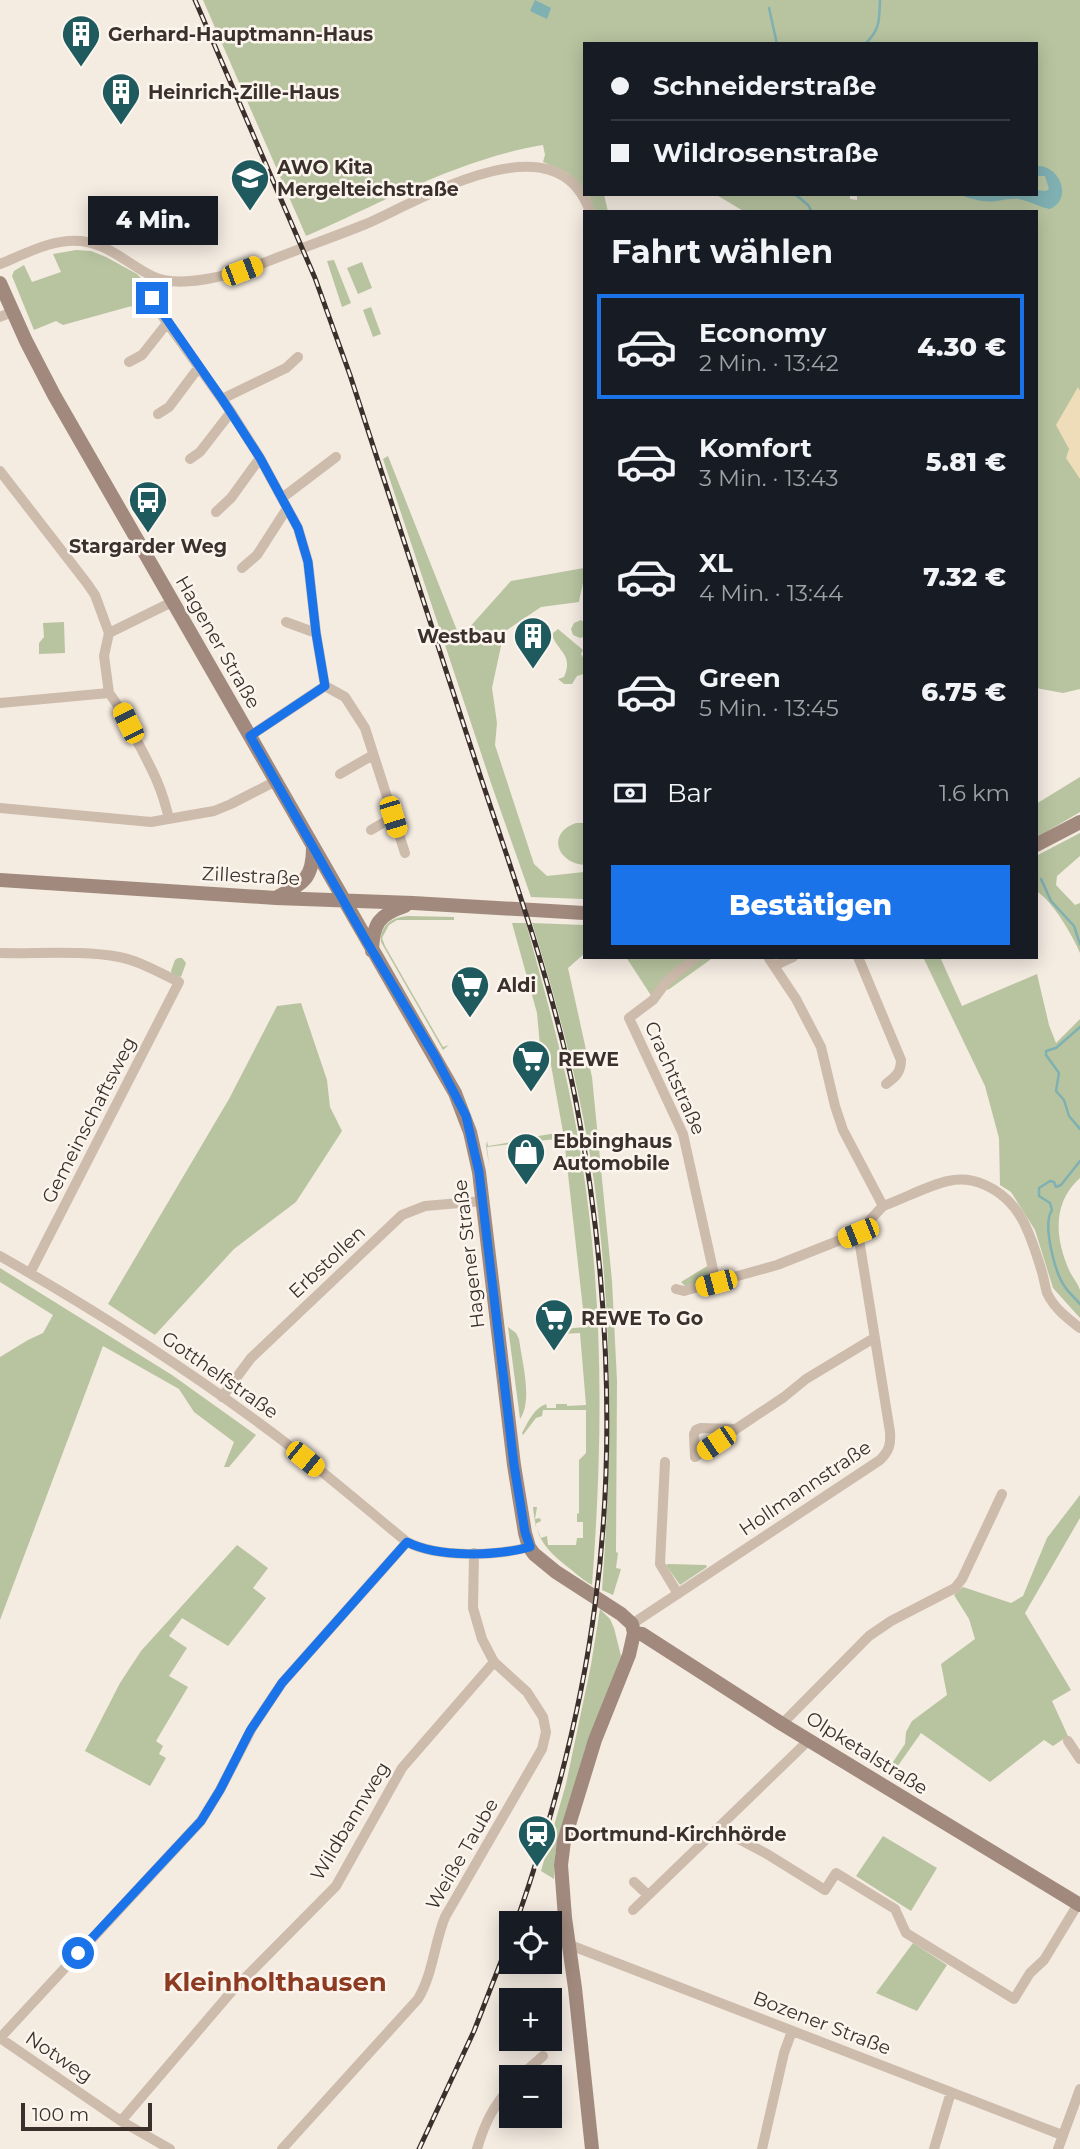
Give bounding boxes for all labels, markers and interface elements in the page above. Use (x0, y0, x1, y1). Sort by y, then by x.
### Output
building icon: Gerhard-Hauptmann-Haus (60, 13, 102, 68)
place label: Gerhard-Hauptmann-Haus (108, 23, 373, 46)
text: Schneiderstraße (653, 70, 877, 102)
building icon: Heinrich-Zille-Haus (100, 71, 142, 126)
place label: Heinrich-Zille-Haus (148, 81, 339, 104)
text: Wildrosenstraße (653, 137, 879, 169)
place label: AWO Kita Mergelteichstraße (276, 156, 459, 201)
school or university icon: AWO Kita Mergelteichstraße (229, 157, 271, 212)
callout: 4 Min. (87, 196, 217, 246)
text: 4 Min. (116, 206, 190, 234)
text: Fahrt wählen (611, 232, 833, 271)
car (219, 254, 266, 288)
route end (136, 282, 168, 314)
icon: car (615, 315, 678, 378)
text: Economy (699, 317, 826, 349)
text: 4.30 € (917, 331, 1006, 363)
text: 2 Min. · 13:42 (699, 349, 839, 377)
icon: car (615, 430, 678, 493)
text: Komfort (699, 432, 812, 464)
text: 5.81 € (926, 446, 1006, 478)
text: 3 Min. · 13:43 (699, 464, 838, 492)
bus stop icon: Stargarder Weg (127, 479, 169, 534)
place label: Stargarder Weg (69, 535, 227, 558)
icon: car (615, 545, 678, 608)
text: XL (699, 547, 733, 579)
text: 7.32 € (923, 561, 1006, 593)
street label: Hagener Straße (171, 571, 265, 713)
text: 4 Min. · 13:44 (699, 579, 843, 607)
building icon: Westbau (512, 615, 554, 670)
place label: Westbau (417, 625, 506, 648)
icon: car (615, 660, 678, 723)
text: Green (699, 662, 781, 694)
text: 6.75 € (921, 676, 1006, 708)
text: 5 Min. · 13:45 (699, 694, 839, 722)
car (110, 700, 147, 746)
icon: cash (611, 774, 649, 812)
text: Bar (667, 777, 712, 809)
text: 1.6 km (939, 779, 1010, 807)
car (377, 794, 410, 840)
street label: Zillestraße (201, 862, 301, 890)
button: Bestätigen (611, 865, 1010, 945)
supermarket icon: Aldi (449, 964, 491, 1019)
place label: Aldi (496, 974, 536, 997)
street label: Crachtstraße (640, 1018, 710, 1138)
street label: Gemeinschaftsweg (37, 1033, 141, 1207)
supermarket icon: REWE (510, 1038, 552, 1093)
place label: REWE (558, 1048, 619, 1071)
place label: Ebbinghaus Automobile (552, 1130, 672, 1175)
shop icon: Ebbinghaus Automobile (505, 1131, 547, 1186)
street label: Hagener Straße (448, 1178, 490, 1330)
car (835, 1215, 882, 1251)
street label: Erbstollen (284, 1221, 370, 1303)
car (693, 1267, 740, 1299)
supermarket icon: REWE To Go (533, 1297, 575, 1352)
place label: REWE To Go (581, 1307, 703, 1330)
street label: Gotthelfstraße (157, 1326, 283, 1424)
car (693, 1423, 740, 1463)
street label: Hollmannstraße (735, 1435, 875, 1541)
car (283, 1438, 328, 1480)
street label: Olpketalstraße (802, 1706, 932, 1800)
street label: Wildbannweg (306, 1758, 394, 1884)
street label: Weiße Taube (421, 1794, 503, 1914)
station icon: Dortmund-Kirchhörde (516, 1813, 558, 1868)
place label: Dortmund-Kirchhörde (564, 1823, 786, 1846)
map controls (499, 1911, 562, 2128)
button: locate (499, 1911, 562, 1974)
route start (62, 1937, 94, 1969)
district label: Kleinholthausen (163, 1966, 387, 1998)
street label: Bozener Straße (750, 1986, 894, 2060)
button: + (499, 1988, 562, 2051)
street label: Notweg (21, 2026, 97, 2088)
button: − (499, 2065, 562, 2128)
scale bar (21, 2100, 152, 2132)
text: 100 m (32, 2103, 89, 2126)

